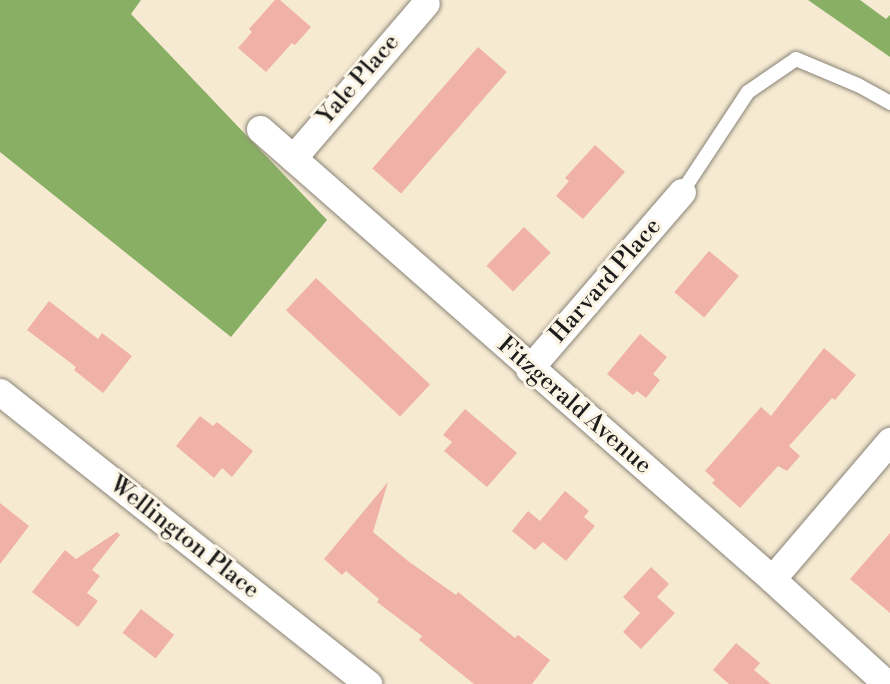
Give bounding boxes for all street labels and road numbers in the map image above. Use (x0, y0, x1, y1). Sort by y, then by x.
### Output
street label: Yale Place (312, 29, 406, 131)
street label: Harvard Place (544, 213, 668, 349)
street label: Fitzgerald Avenue (491, 331, 657, 481)
street label: Wellington Place (103, 471, 265, 605)

